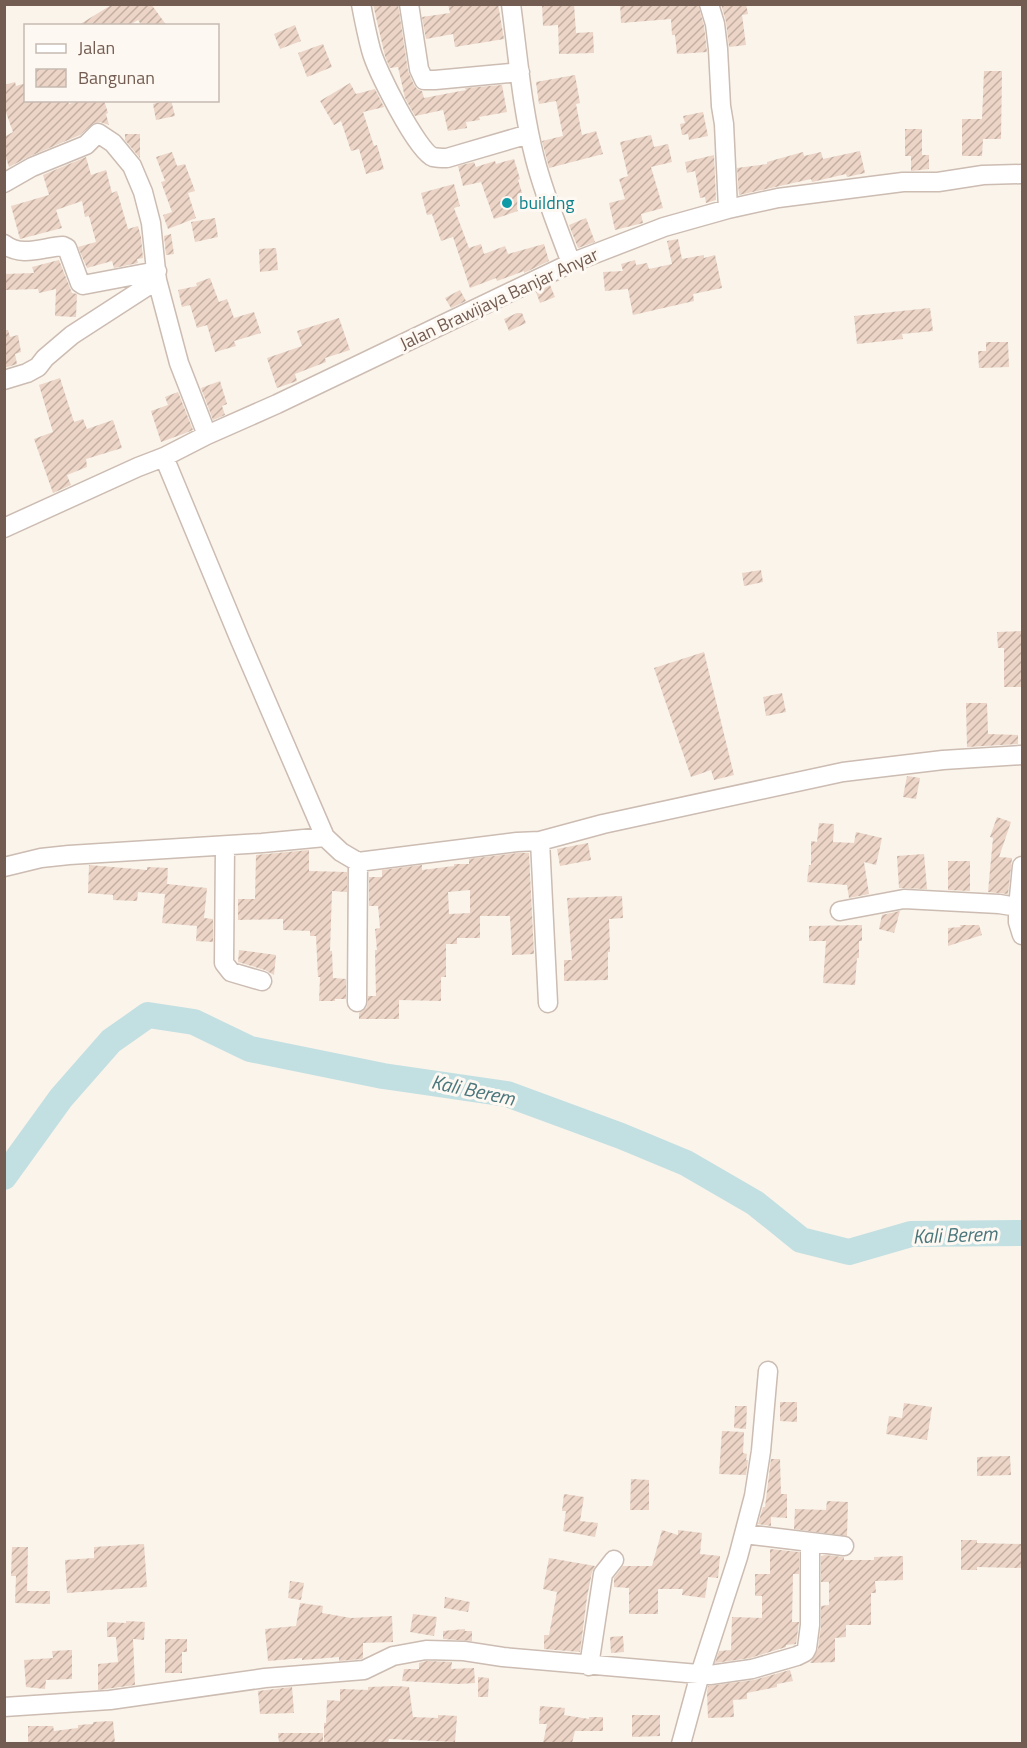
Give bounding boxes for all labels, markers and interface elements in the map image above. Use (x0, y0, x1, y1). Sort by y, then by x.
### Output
legend (24, 24, 219, 102)
text: Jalan (78, 34, 115, 61)
text: Bangunan (78, 64, 155, 91)
place label: buildng (519, 189, 575, 216)
marker: buildng (500, 196, 514, 210)
street label: Jalan Brawijaya Banjar Anyar (395, 241, 603, 357)
water label: Kali Berem (429, 1066, 518, 1114)
water label: Kali Berem (912, 1218, 998, 1251)

